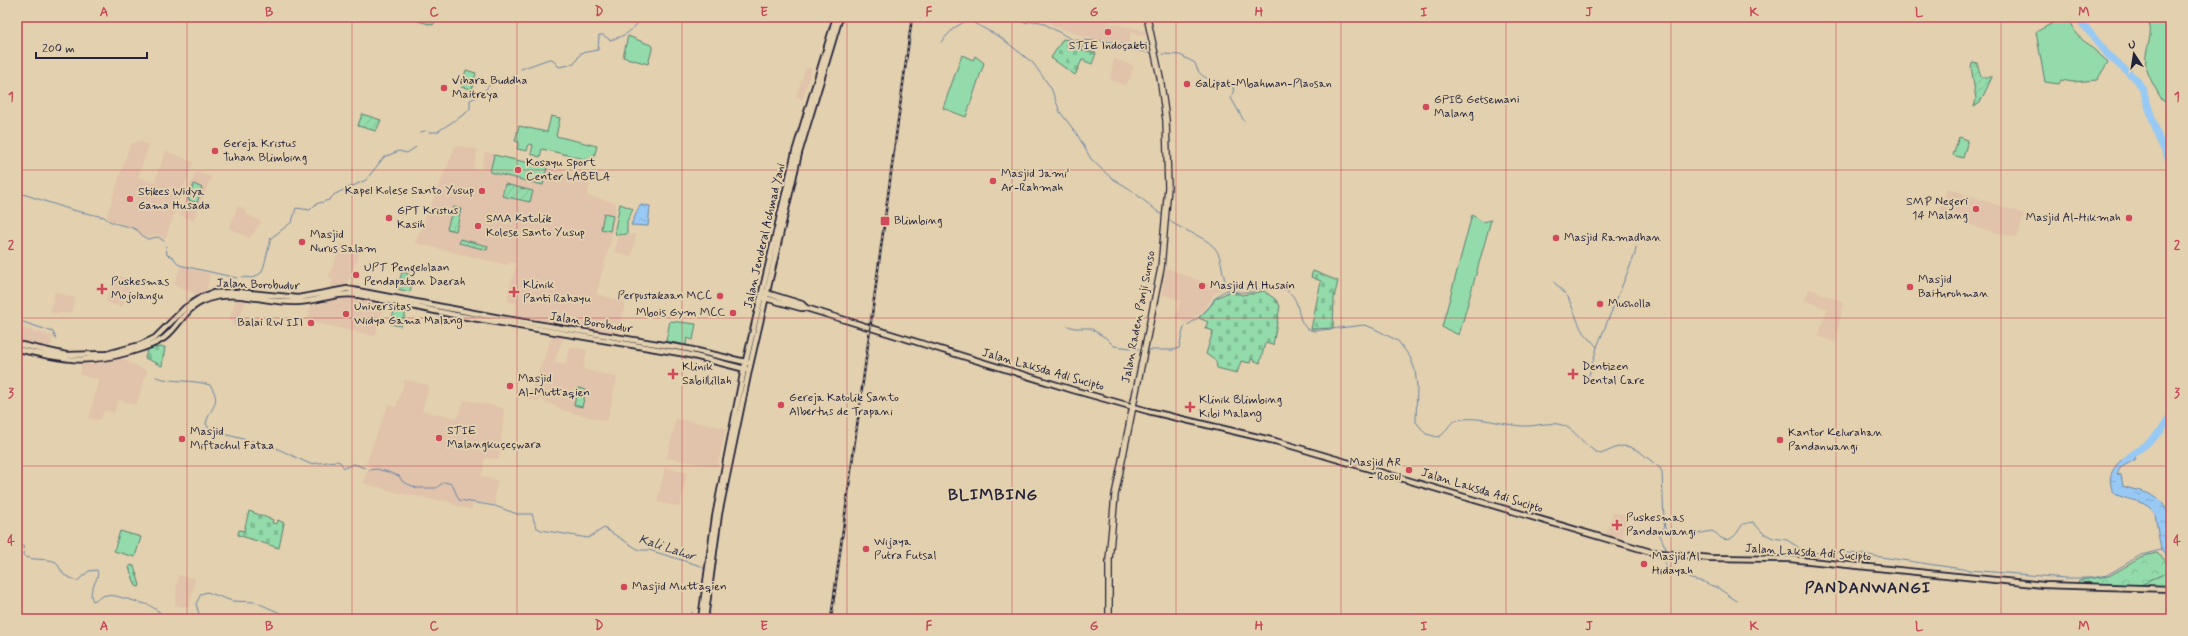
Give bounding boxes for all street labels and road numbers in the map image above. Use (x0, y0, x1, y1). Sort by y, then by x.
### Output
street label: Jalan Jenderal Achmad Yani (740, 162, 790, 310)
street label: Jalan Raden Panji Suroso (1118, 249, 1160, 385)
street label: Jalan Borobudur (216, 276, 301, 294)
street label: Jalan Borobudur (548, 309, 634, 338)
street label: Jalan Laksda Adi Sucipto (980, 345, 1106, 395)
street label: Jalan Laksda Adi Sucipto (1419, 465, 1545, 517)
street label: Jalan Laksda Adi Sucipto (1744, 541, 1872, 565)

